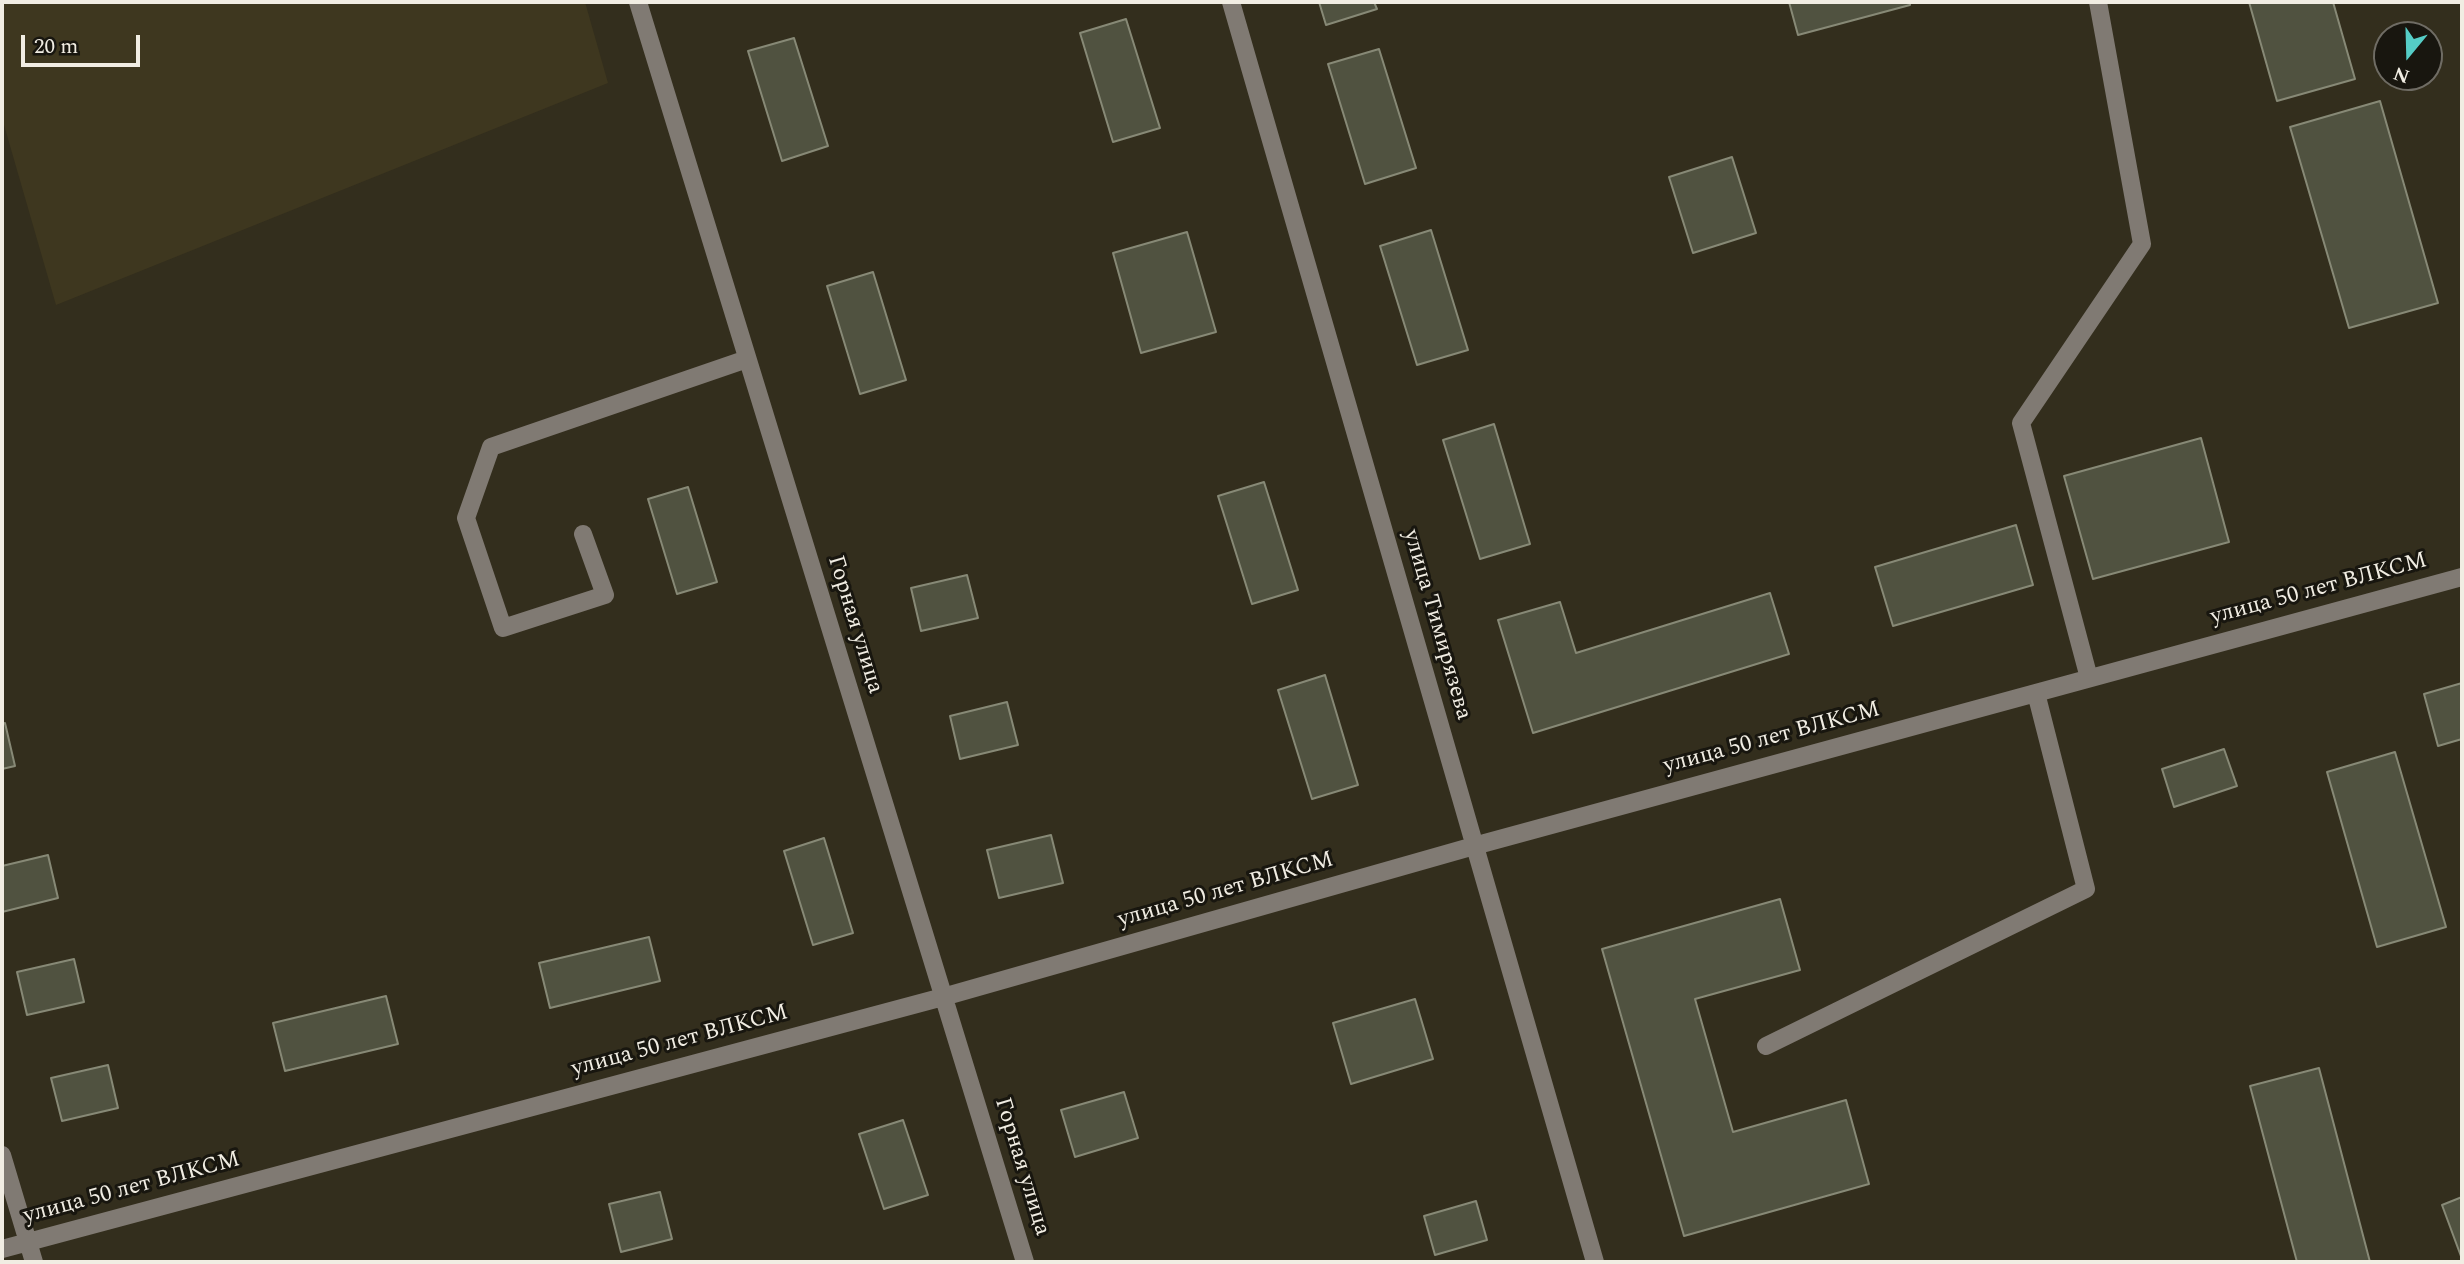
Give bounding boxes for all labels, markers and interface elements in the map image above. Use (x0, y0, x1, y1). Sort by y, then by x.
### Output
scale bar (24, 21, 144, 65)
north arrow (2373, 21, 2443, 91)
text: 20 m (34, 31, 78, 63)
text: N (2390, 58, 2414, 91)
street label: улица Тимирязева (1396, 527, 1476, 723)
street label: улица 50 лет ВЛКСМ (2208, 548, 2430, 632)
street label: Горная улица (820, 553, 888, 697)
street label: улица 50 лет ВЛКСМ (1661, 697, 1883, 781)
street label: улица 50 лет ВЛКСМ (1115, 847, 1337, 935)
street label: улица 50 лет ВЛКСМ (569, 1000, 791, 1084)
street label: Горная улица (987, 1095, 1055, 1239)
street label: улица 50 лет ВЛКСМ (21, 1147, 243, 1231)

